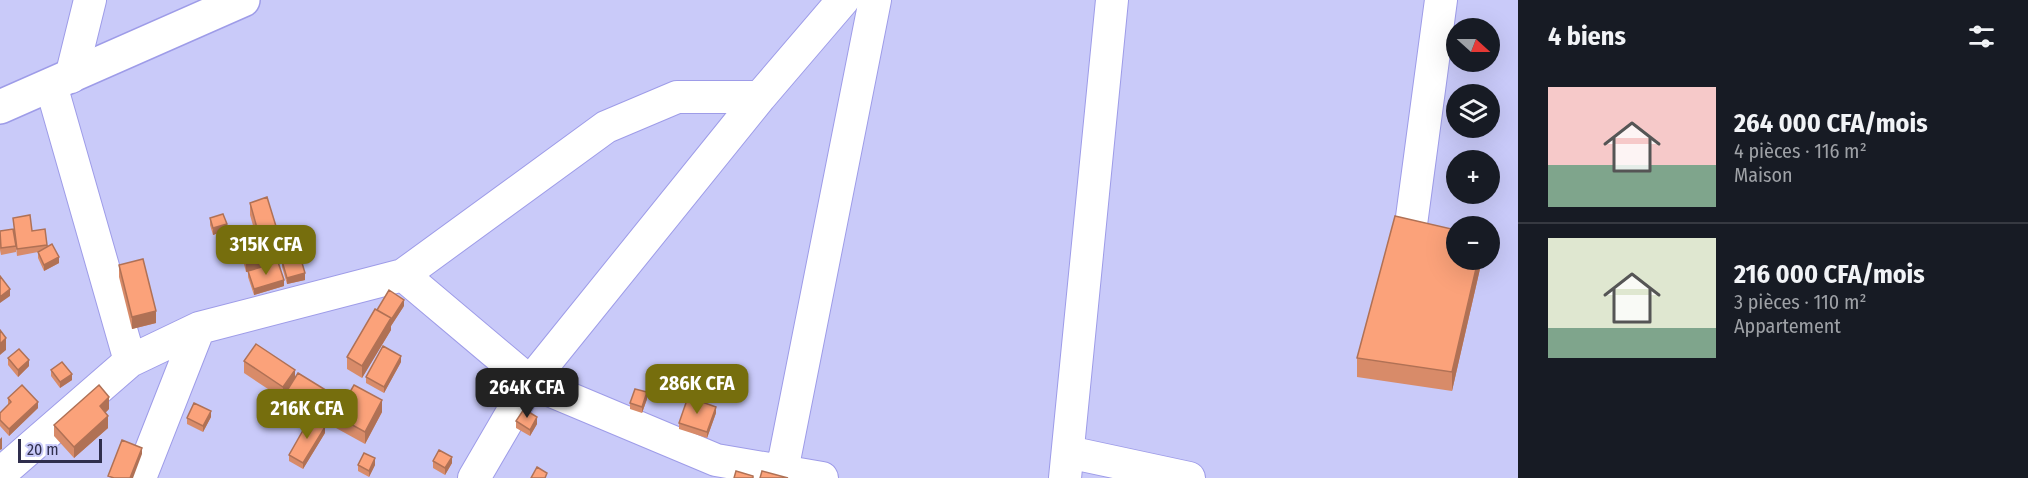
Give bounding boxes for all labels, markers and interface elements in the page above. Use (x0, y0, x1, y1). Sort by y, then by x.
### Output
north arrow (1446, 18, 1500, 72)
map controls (1446, 18, 1500, 270)
icon: filters (1965, 20, 1998, 53)
text: 4 biens (1548, 21, 1626, 52)
button: layers (1446, 84, 1500, 138)
text: 264 000 CFA/mois (1734, 108, 1928, 139)
icon: home (1596, 111, 1668, 183)
text: 4 pièces · 116 m² (1734, 139, 1867, 163)
button: + (1446, 150, 1500, 204)
text: Maison (1734, 163, 1793, 187)
button: − (1446, 216, 1500, 270)
pin: 315K CFA (204, 225, 328, 276)
text: 315K CFA (230, 232, 302, 256)
text: 216 000 CFA/mois (1734, 259, 1925, 290)
icon: home (1596, 262, 1668, 334)
text: 3 pièces · 110 m² (1734, 290, 1866, 314)
text: Appartement (1734, 314, 1841, 338)
pin: 286K CFA (635, 364, 759, 415)
pin: 264K CFA (465, 368, 589, 419)
text: 286K CFA (659, 371, 735, 395)
text: 264K CFA (490, 375, 564, 399)
pin: 216K CFA (245, 389, 369, 440)
text: 216K CFA (271, 396, 343, 420)
scale bar (18, 436, 102, 464)
text: 20 m (27, 440, 58, 459)

